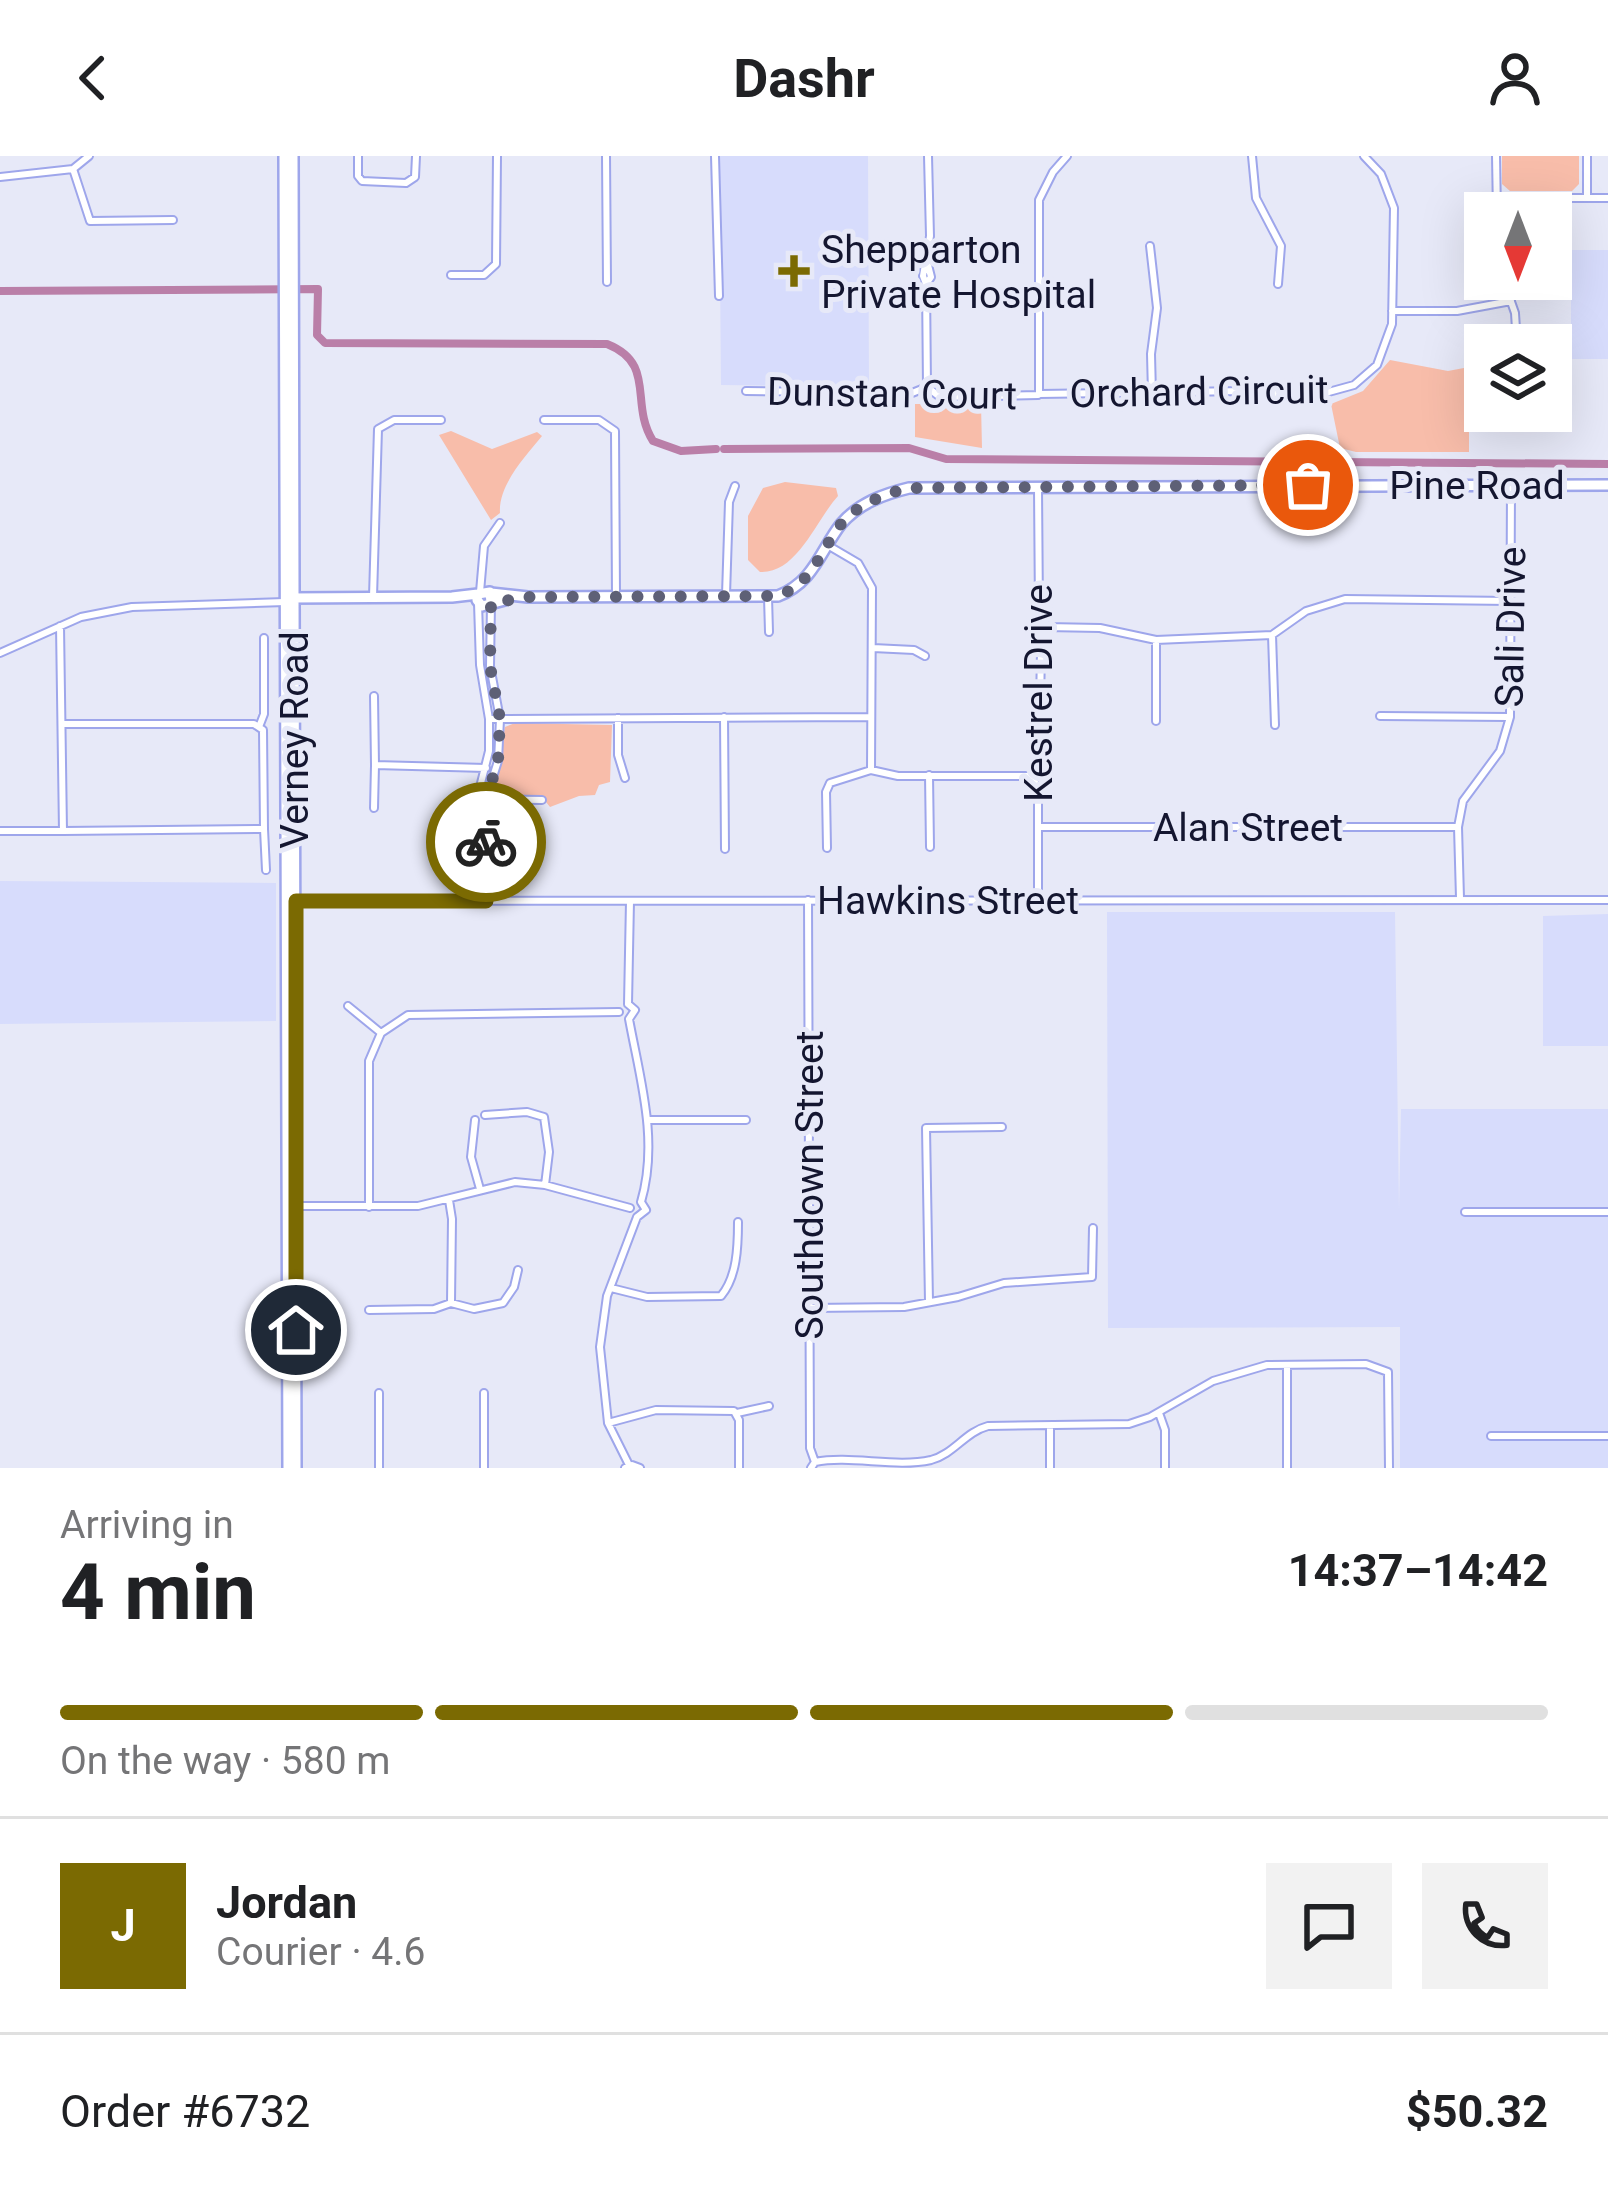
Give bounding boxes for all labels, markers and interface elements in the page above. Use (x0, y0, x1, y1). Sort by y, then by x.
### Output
icon: back (60, 45, 126, 111)
icon: person (1482, 45, 1548, 111)
text: Dashr (733, 47, 875, 110)
north arrow (1464, 192, 1572, 300)
map controls (1464, 192, 1572, 432)
place label: Shepparton Private Hospital (821, 227, 1096, 318)
marker: Shepparton Private Hospital (778, 255, 810, 287)
button: layers (1464, 324, 1572, 432)
street label: Orchard Circuit (1069, 367, 1329, 417)
street label: Dunstan Court (767, 369, 1017, 419)
pin (1257, 434, 1359, 536)
icon: bag (1275, 452, 1341, 518)
street label: Pine Road (1389, 463, 1565, 509)
street label: Sali Drive (1487, 546, 1535, 708)
street label: Kestrel Drive (1016, 584, 1062, 802)
street label: Verney Road (272, 631, 318, 849)
courier (426, 782, 546, 902)
street label: Alan Street (1153, 805, 1343, 851)
icon: bike (453, 809, 519, 875)
street label: Hawkins Street (817, 878, 1079, 924)
street label: Southdown Street (787, 1031, 833, 1339)
pin (245, 1279, 347, 1381)
icon: home (263, 1297, 329, 1363)
text: Arriving in (60, 1502, 234, 1548)
text: 14:37–14:42 (1288, 1544, 1548, 1597)
text: 4 min (60, 1547, 256, 1638)
text: On the way · 580 m (60, 1738, 391, 1784)
button: chat (1266, 1863, 1392, 1989)
button: phone (1422, 1863, 1548, 1989)
text: Jordan (216, 1876, 357, 1929)
text: J (110, 1899, 136, 1952)
text: Courier · 4.6 (216, 1929, 425, 1975)
text: Order #6732 (60, 2085, 310, 2138)
text: $50.32 (1406, 2085, 1548, 2138)

